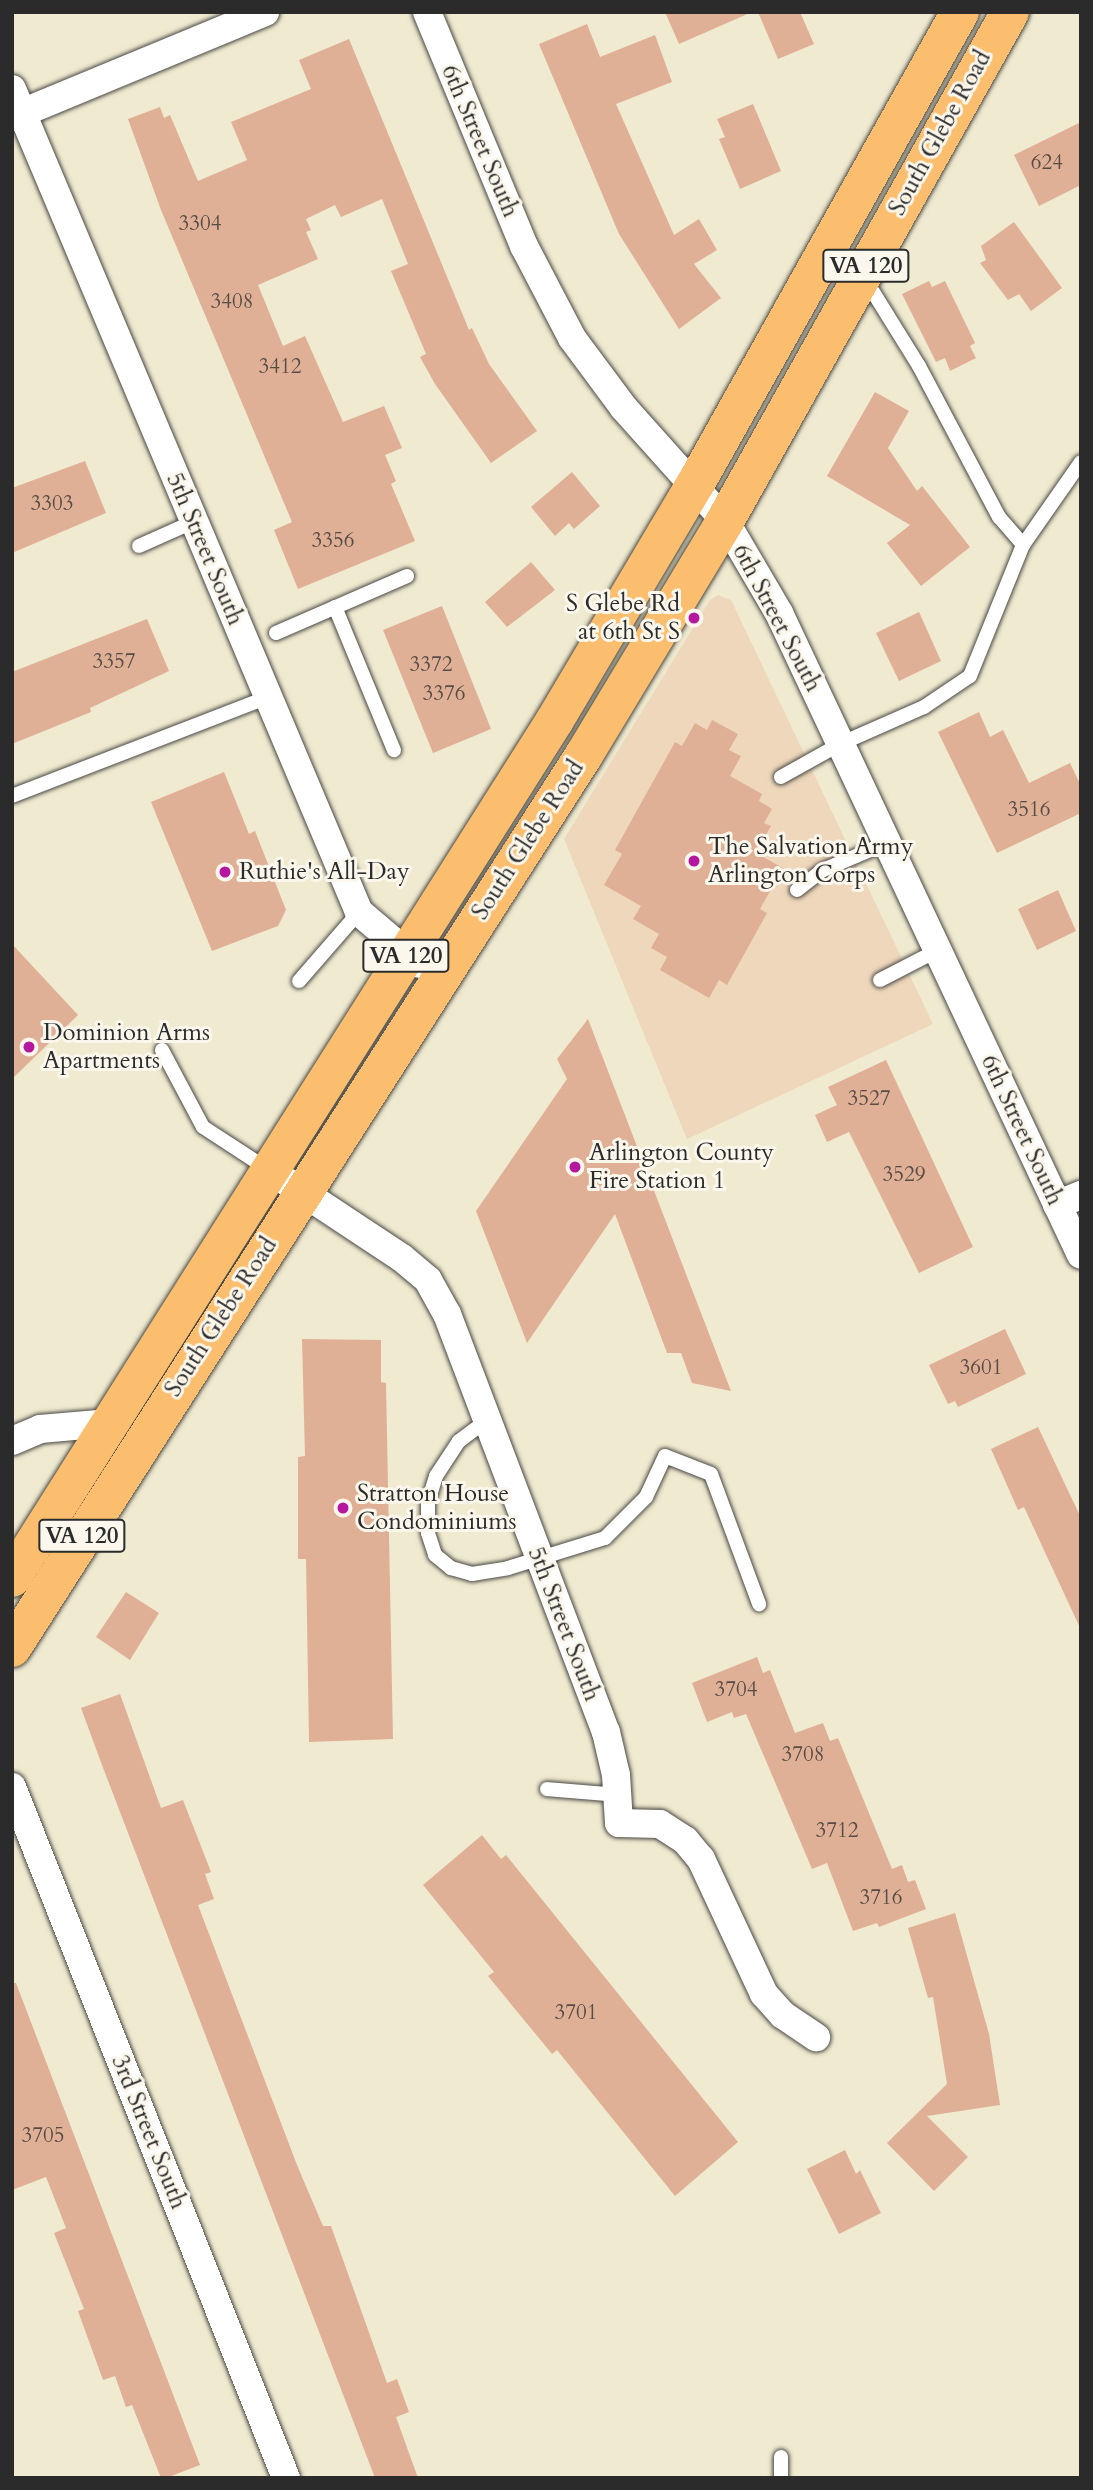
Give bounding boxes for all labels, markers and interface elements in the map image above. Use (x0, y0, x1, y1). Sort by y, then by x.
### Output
street label: South Glebe Road (883, 45, 997, 221)
street label: 6th Street South (435, 61, 525, 221)
house number: 624 (1031, 150, 1063, 176)
house number: 3304 (178, 211, 222, 237)
road number: VA 120 (822, 246, 910, 286)
house number: 3408 (210, 289, 254, 315)
house number: 3412 (258, 354, 302, 380)
street label: 5th Street South (160, 469, 250, 629)
house number: 3303 (30, 491, 74, 517)
house number: 3356 (311, 528, 355, 554)
street label: 6th Street South (726, 539, 828, 697)
place label: S Glebe Rd at 6th St S (566, 590, 680, 646)
marker: S Glebe Rd at 6th St S (686, 610, 702, 626)
house number: 3357 (92, 649, 136, 675)
house number: 3372 (409, 652, 453, 678)
house number: 3376 (422, 681, 466, 707)
street label: South Glebe Road (466, 755, 590, 925)
house number: 3516 (1007, 797, 1051, 823)
place label: The Salvation Army Arlington Corps (708, 833, 913, 889)
marker: The Salvation Army Arlington Corps (686, 853, 702, 869)
place label: Ruthie's All-Day (239, 858, 410, 886)
marker: Ruthie's All-Day (217, 864, 233, 880)
road number: VA 120 (362, 937, 450, 976)
place label: Dominion Arms Apartments (43, 1019, 210, 1075)
marker: Dominion Arms Apartments (21, 1039, 37, 1055)
street label: 6th Street South (975, 1050, 1069, 1210)
house number: 3527 (847, 1086, 891, 1112)
place label: Arlington County Fire Station 1 (589, 1139, 774, 1195)
marker: Arlington County Fire Station 1 (567, 1159, 583, 1175)
house number: 3529 (882, 1162, 926, 1188)
street label: South Glebe Road (159, 1232, 283, 1402)
house number: 3601 (959, 1355, 1003, 1381)
place label: Stratton House Condominiums (357, 1480, 517, 1536)
marker: Stratton House Condominiums (335, 1500, 351, 1516)
road number: VA 120 (38, 1516, 126, 1555)
street label: 5th Street South (521, 1543, 607, 1705)
house number: 3704 (714, 1677, 758, 1703)
house number: 3708 (781, 1742, 825, 1768)
house number: 3712 (815, 1818, 859, 1844)
house number: 3716 (859, 1885, 903, 1911)
house number: 3701 (554, 2000, 598, 2026)
street label: 3rd Street South (105, 2051, 193, 2213)
house number: 3705 (21, 2123, 65, 2149)

